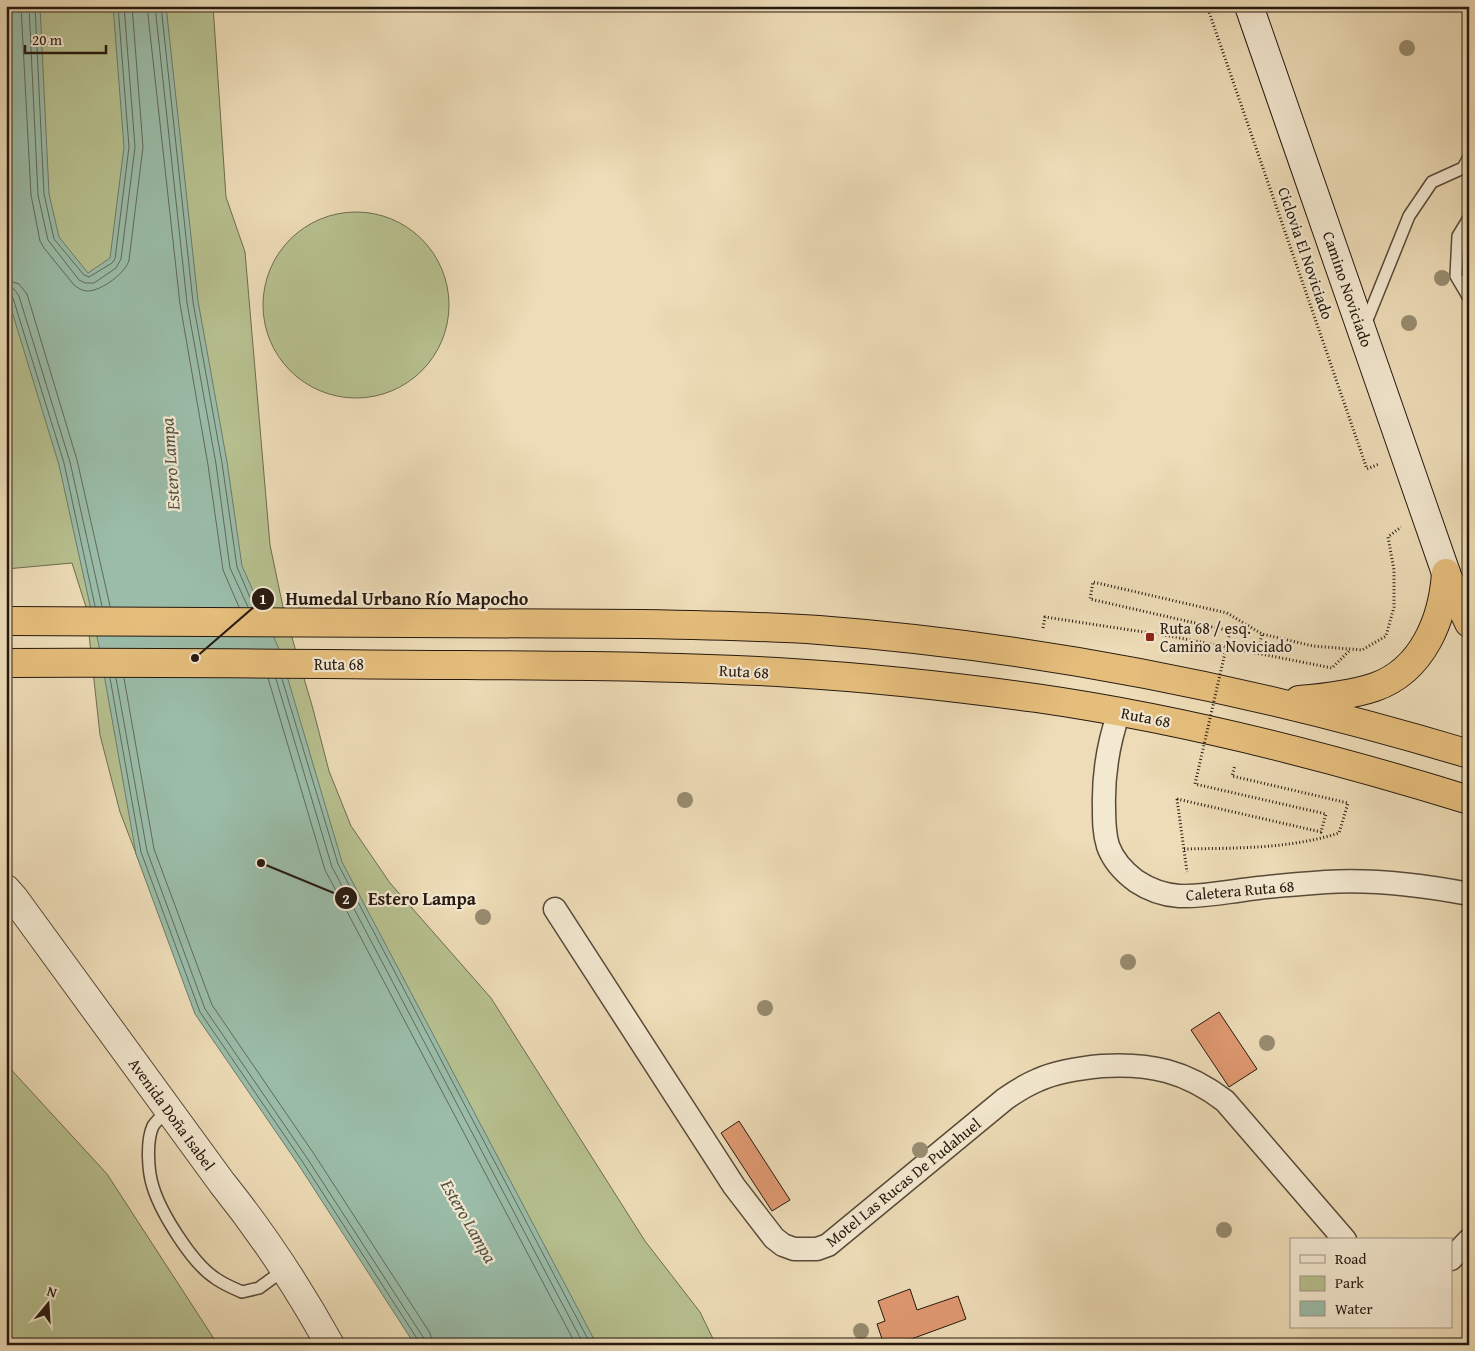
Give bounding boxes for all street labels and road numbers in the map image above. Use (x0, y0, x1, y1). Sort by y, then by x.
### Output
street label: Ciclovia El Noviciado (1272, 184, 1340, 322)
street label: Camino Noviciado (1317, 228, 1379, 350)
street label: Ruta 68 (314, 652, 364, 676)
street label: Ruta 68 (718, 658, 770, 684)
street label: Ruta 68 (1119, 700, 1173, 734)
street label: Caletera Ruta 68 (1185, 873, 1296, 907)
street label: Avenida Doña Isabel (123, 1053, 221, 1176)
street label: Motel Las Rucas De Pudahuel (820, 1111, 986, 1252)

